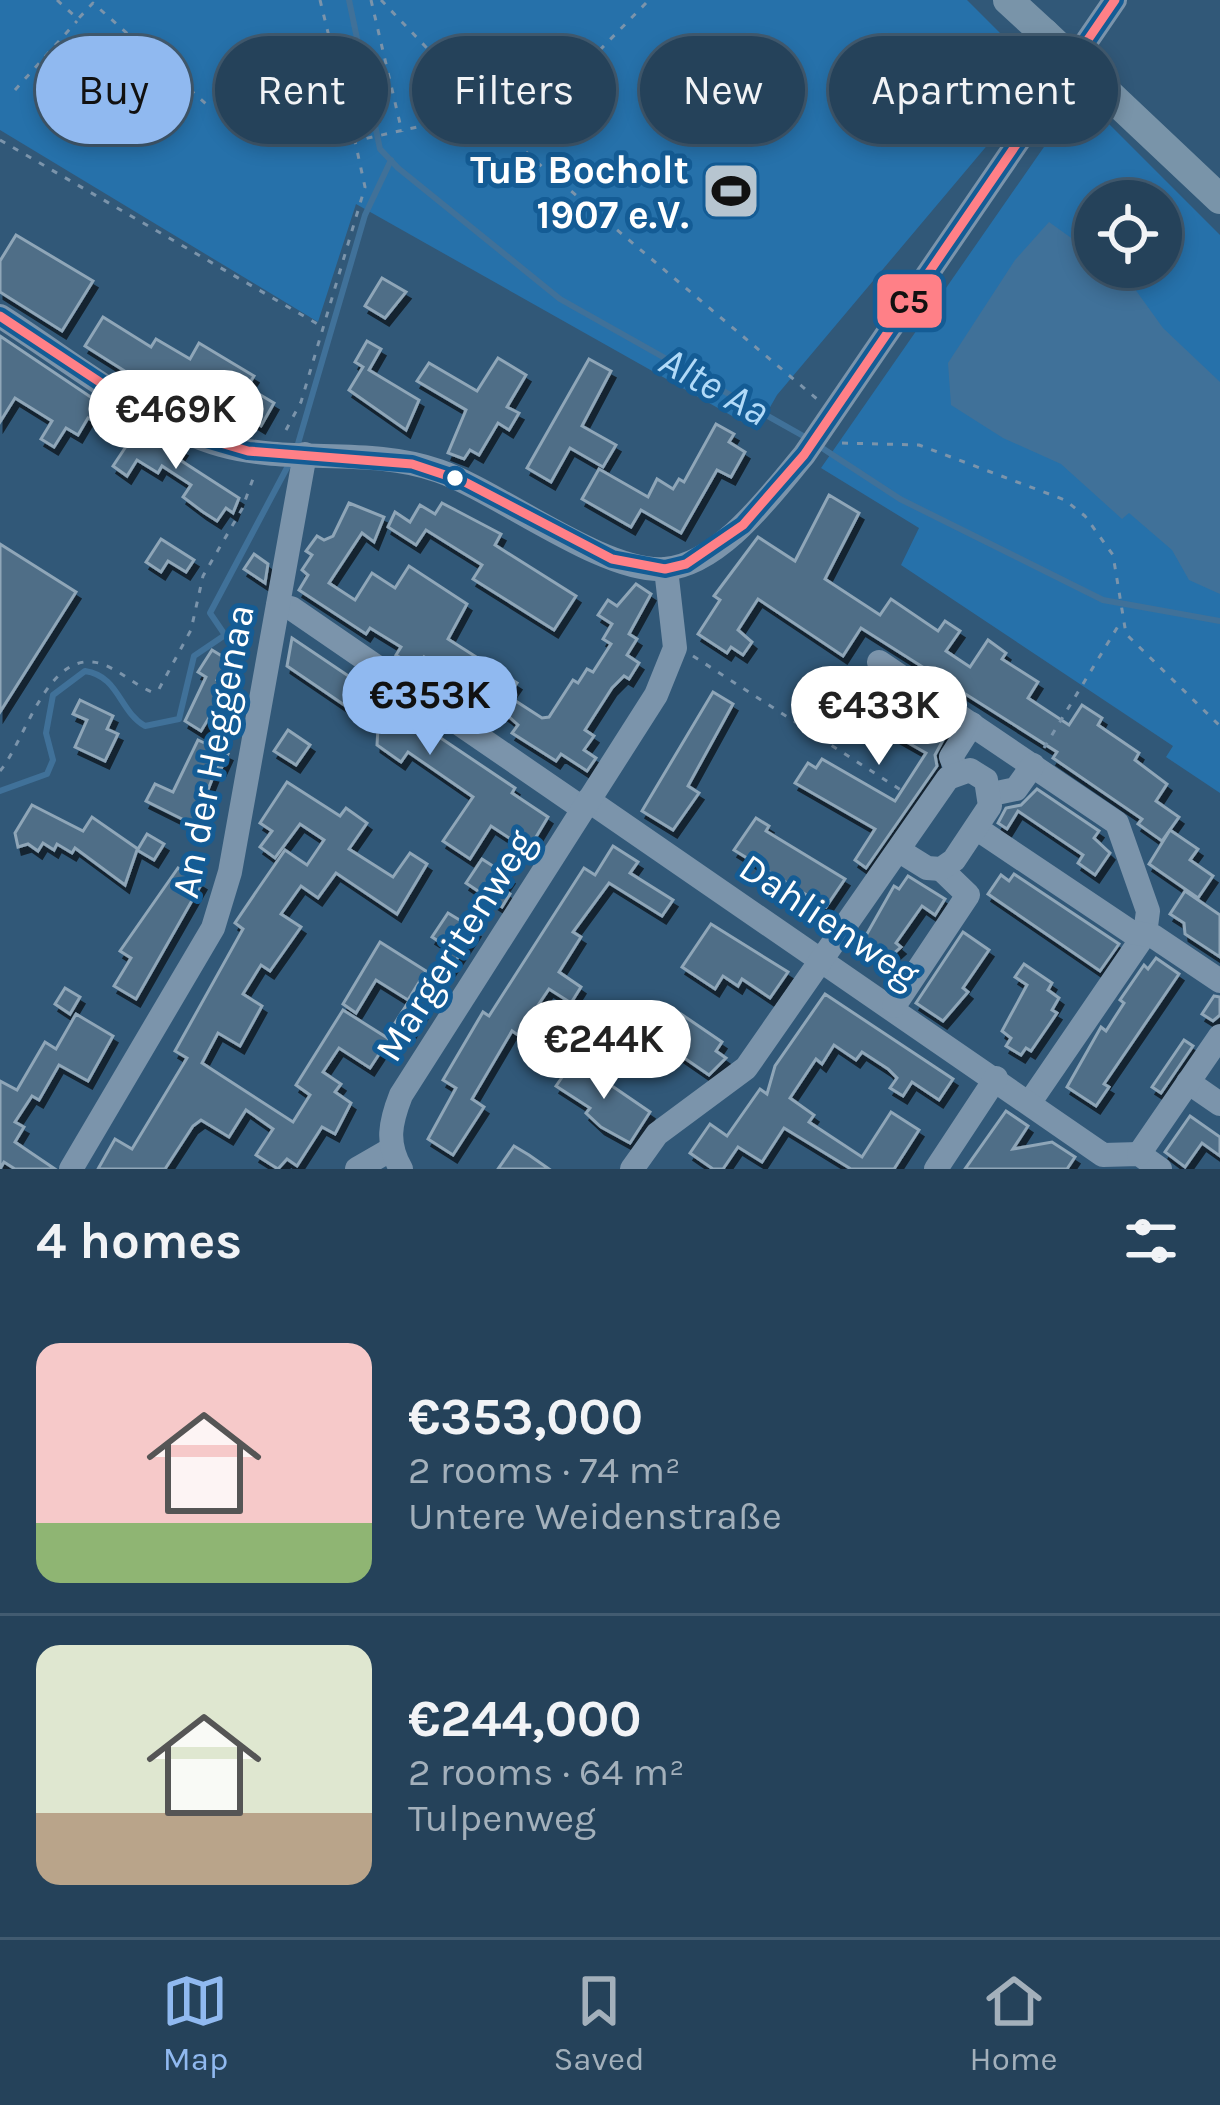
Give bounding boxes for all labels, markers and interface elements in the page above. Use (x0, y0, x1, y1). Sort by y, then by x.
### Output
chip: Buy (36, 36, 191, 144)
chip: Rent (215, 36, 388, 144)
chip: Filters (412, 36, 616, 144)
chip: New (640, 36, 805, 144)
chip: Apartment (829, 36, 1118, 144)
place label: TuB Bocholt 1907 e.V. (470, 147, 689, 238)
sports icon: TuB Bocholt 1907 e.V. (700, 160, 762, 222)
map controls (1074, 180, 1182, 288)
button: locate (1074, 180, 1182, 288)
line badge: C5 (875, 272, 944, 330)
text: C5 (889, 283, 929, 321)
water label: Alte Aa (651, 335, 778, 436)
pin: €469K (92, 370, 260, 472)
text: €469K (116, 386, 236, 432)
unlabelled marker (444, 467, 466, 489)
street label: An der Heggenaa (162, 600, 264, 902)
pin: €353K (346, 656, 514, 758)
pin: €433K (795, 666, 963, 768)
text: €353K (369, 672, 491, 718)
text: €433K (818, 682, 940, 728)
street label: Margeritenweg (365, 821, 544, 1070)
street label: Dahlienweg (731, 844, 928, 998)
pin: €244K (520, 1000, 688, 1102)
text: €244K (544, 1016, 664, 1062)
icon: filters (1118, 1208, 1184, 1274)
text: 4 homes (36, 1211, 242, 1271)
text: €353,000 (408, 1387, 643, 1447)
icon: home (132, 1391, 276, 1535)
text: 2 rooms · 74 m² (408, 1447, 681, 1493)
text: Untere Weidenstraße (408, 1493, 782, 1539)
text: €244,000 (408, 1689, 642, 1749)
icon: home (132, 1693, 276, 1837)
text: 2 rooms · 64 m² (408, 1749, 685, 1795)
text: Tulpenweg (408, 1795, 596, 1841)
tab: Map (162, 1968, 228, 2078)
tab: Saved (553, 1968, 645, 2078)
tab: Home (970, 1968, 1058, 2078)

